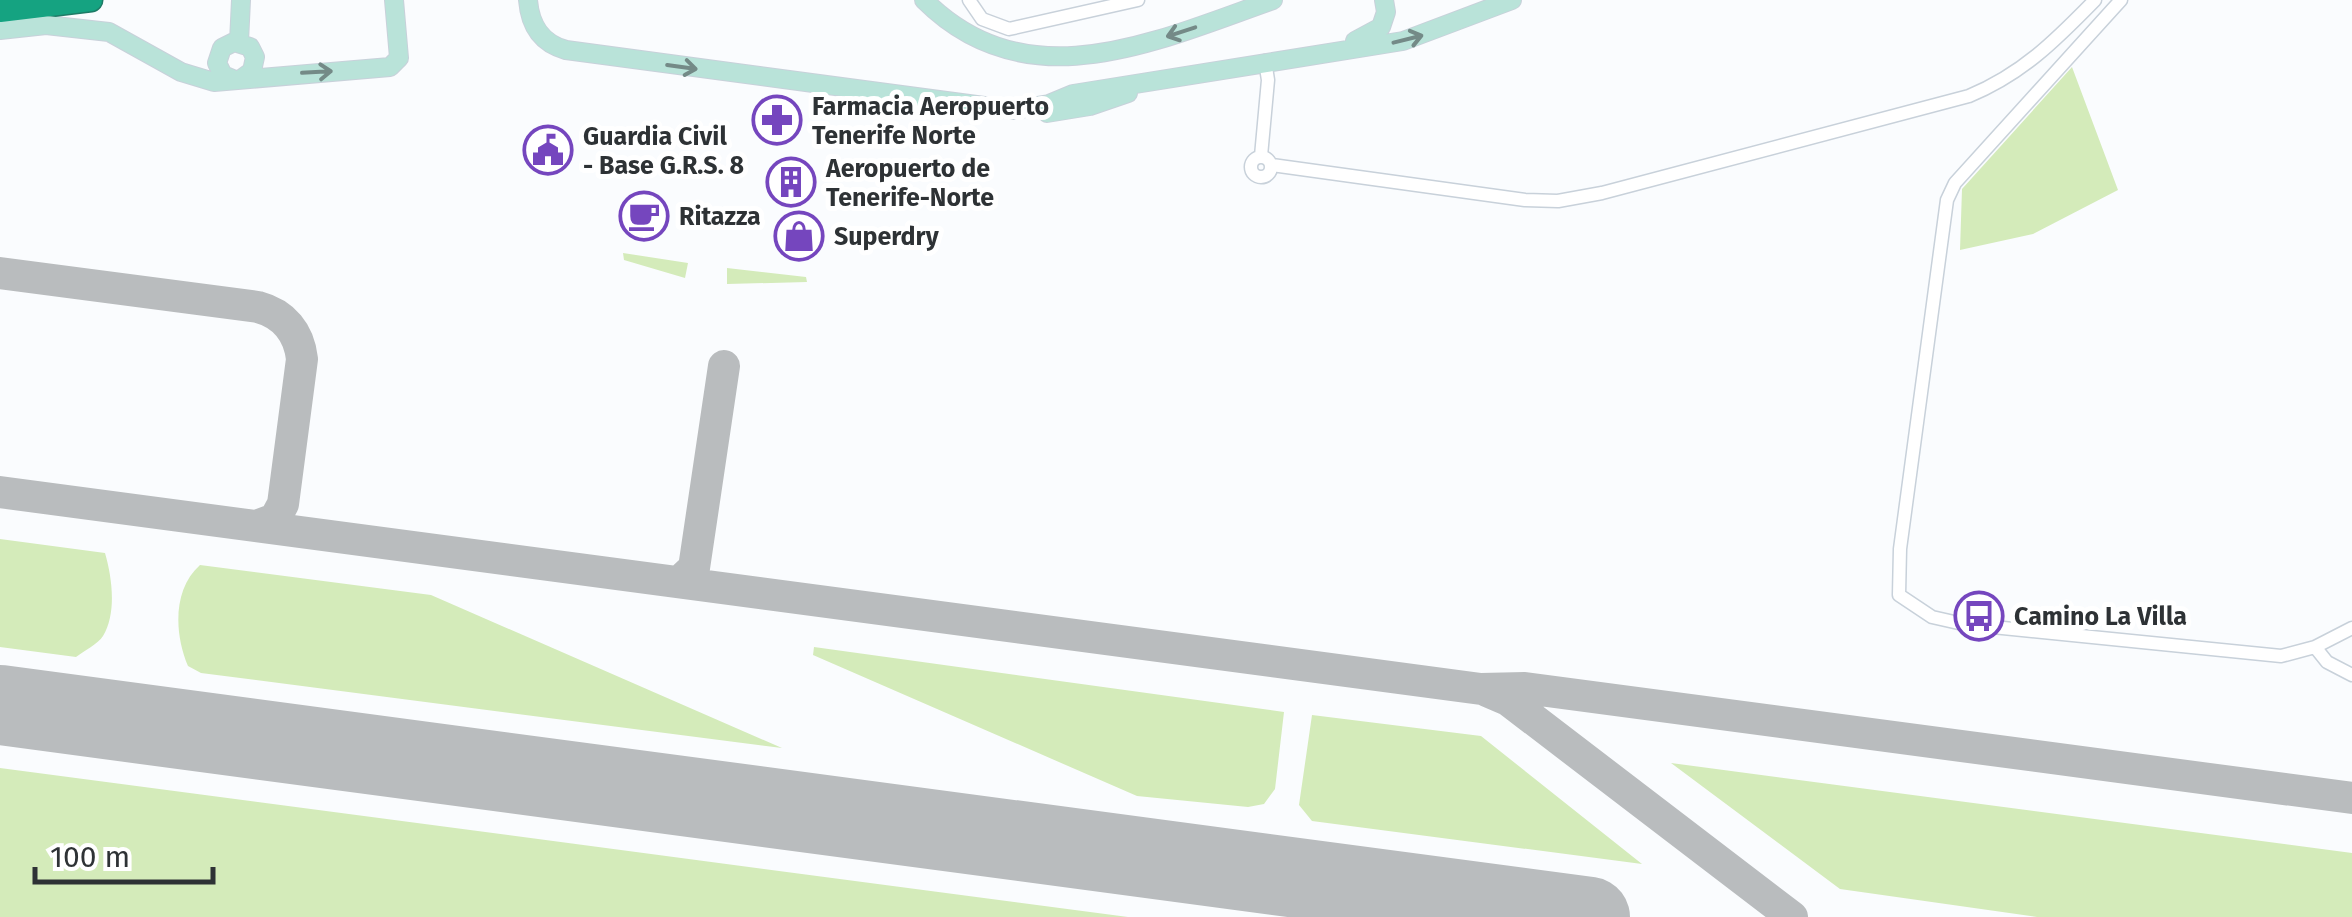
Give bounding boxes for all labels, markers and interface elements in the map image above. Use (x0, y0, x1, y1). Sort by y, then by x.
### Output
one-way arrow (1165, 24, 1197, 42)
one-way arrow (1391, 29, 1423, 47)
one-way arrow (665, 58, 698, 76)
one-way arrow (301, 62, 333, 81)
place label: Farmacia Aeropuerto Tenerife Norte (812, 92, 1049, 151)
pharmacy icon: Farmacia Aeropuerto Tenerife Norte (751, 94, 803, 146)
place label: Guardia Civil - Base G.R.S. 8 (583, 122, 744, 181)
public building icon: Guardia Civil - Base G.R.S. 8 (522, 124, 574, 176)
place label: Aeropuerto de Tenerife-Norte (825, 154, 994, 213)
building icon: Aeropuerto de Tenerife-Norte (765, 156, 817, 208)
cafe icon: Ritazza (618, 190, 670, 242)
place label: Ritazza (679, 202, 761, 232)
shop icon: Superdry (773, 210, 825, 262)
place label: Superdry (834, 222, 940, 252)
bus stop icon: Camino La Villa (1953, 590, 2005, 642)
place label: Camino La Villa (2014, 602, 2187, 632)
scale bar (35, 822, 212, 884)
text: 100 m (50, 839, 130, 875)

